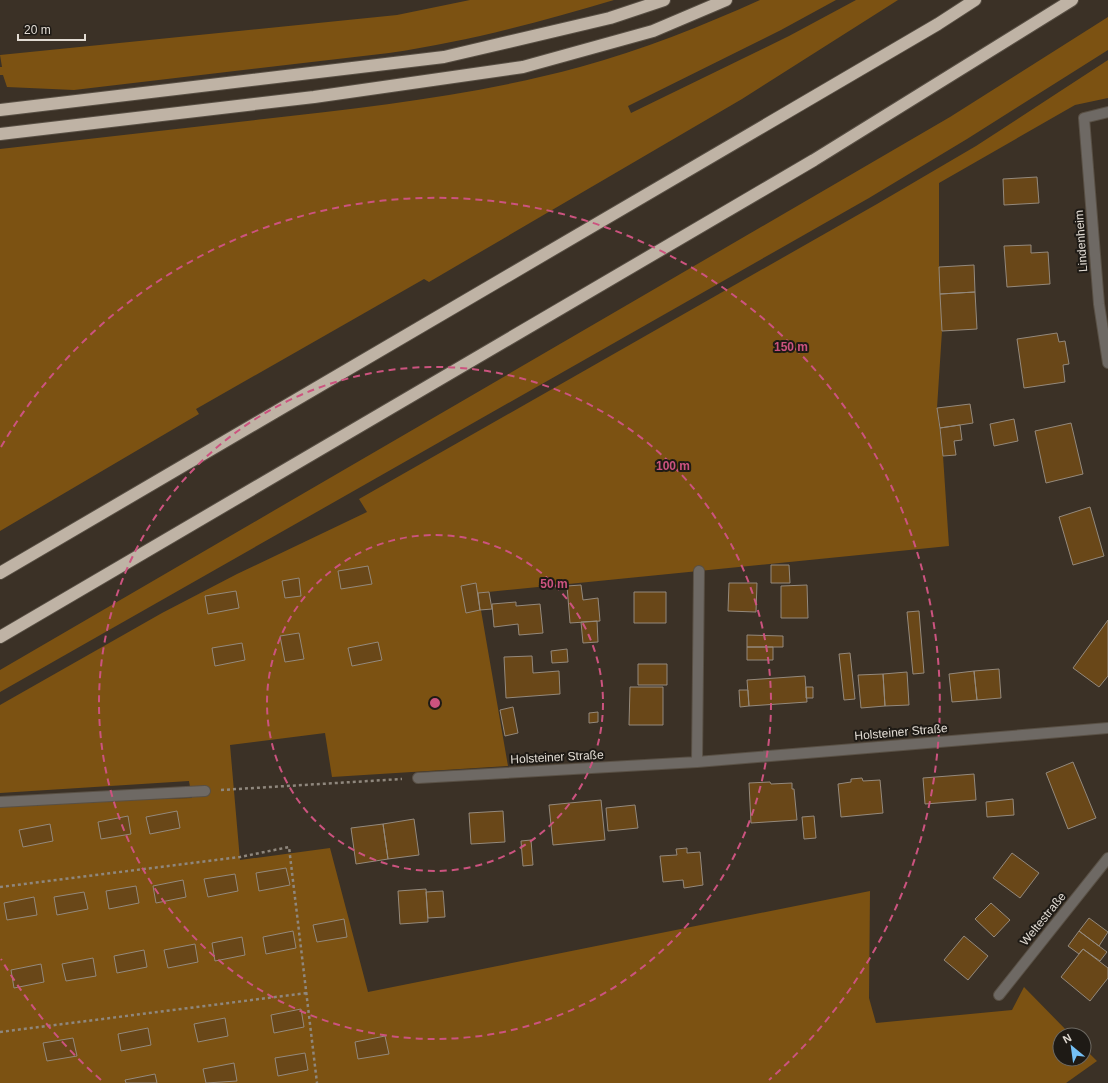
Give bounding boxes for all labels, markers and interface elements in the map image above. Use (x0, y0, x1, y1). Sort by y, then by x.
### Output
scale bar (18, 16, 85, 42)
text: 20 m (24, 23, 51, 37)
street label: Lindenheim (1072, 210, 1090, 272)
text: 150 m (774, 340, 808, 354)
text: 100 m (656, 459, 690, 473)
text: 50 m (540, 577, 568, 591)
centre of rings (428, 696, 442, 710)
street label: Holsteiner Straße (854, 721, 948, 743)
street label: Holsteiner Straße (510, 748, 604, 766)
street label: Weltestraße (1017, 889, 1069, 948)
north arrow (1052, 1027, 1092, 1067)
text: N (1061, 1031, 1074, 1045)

